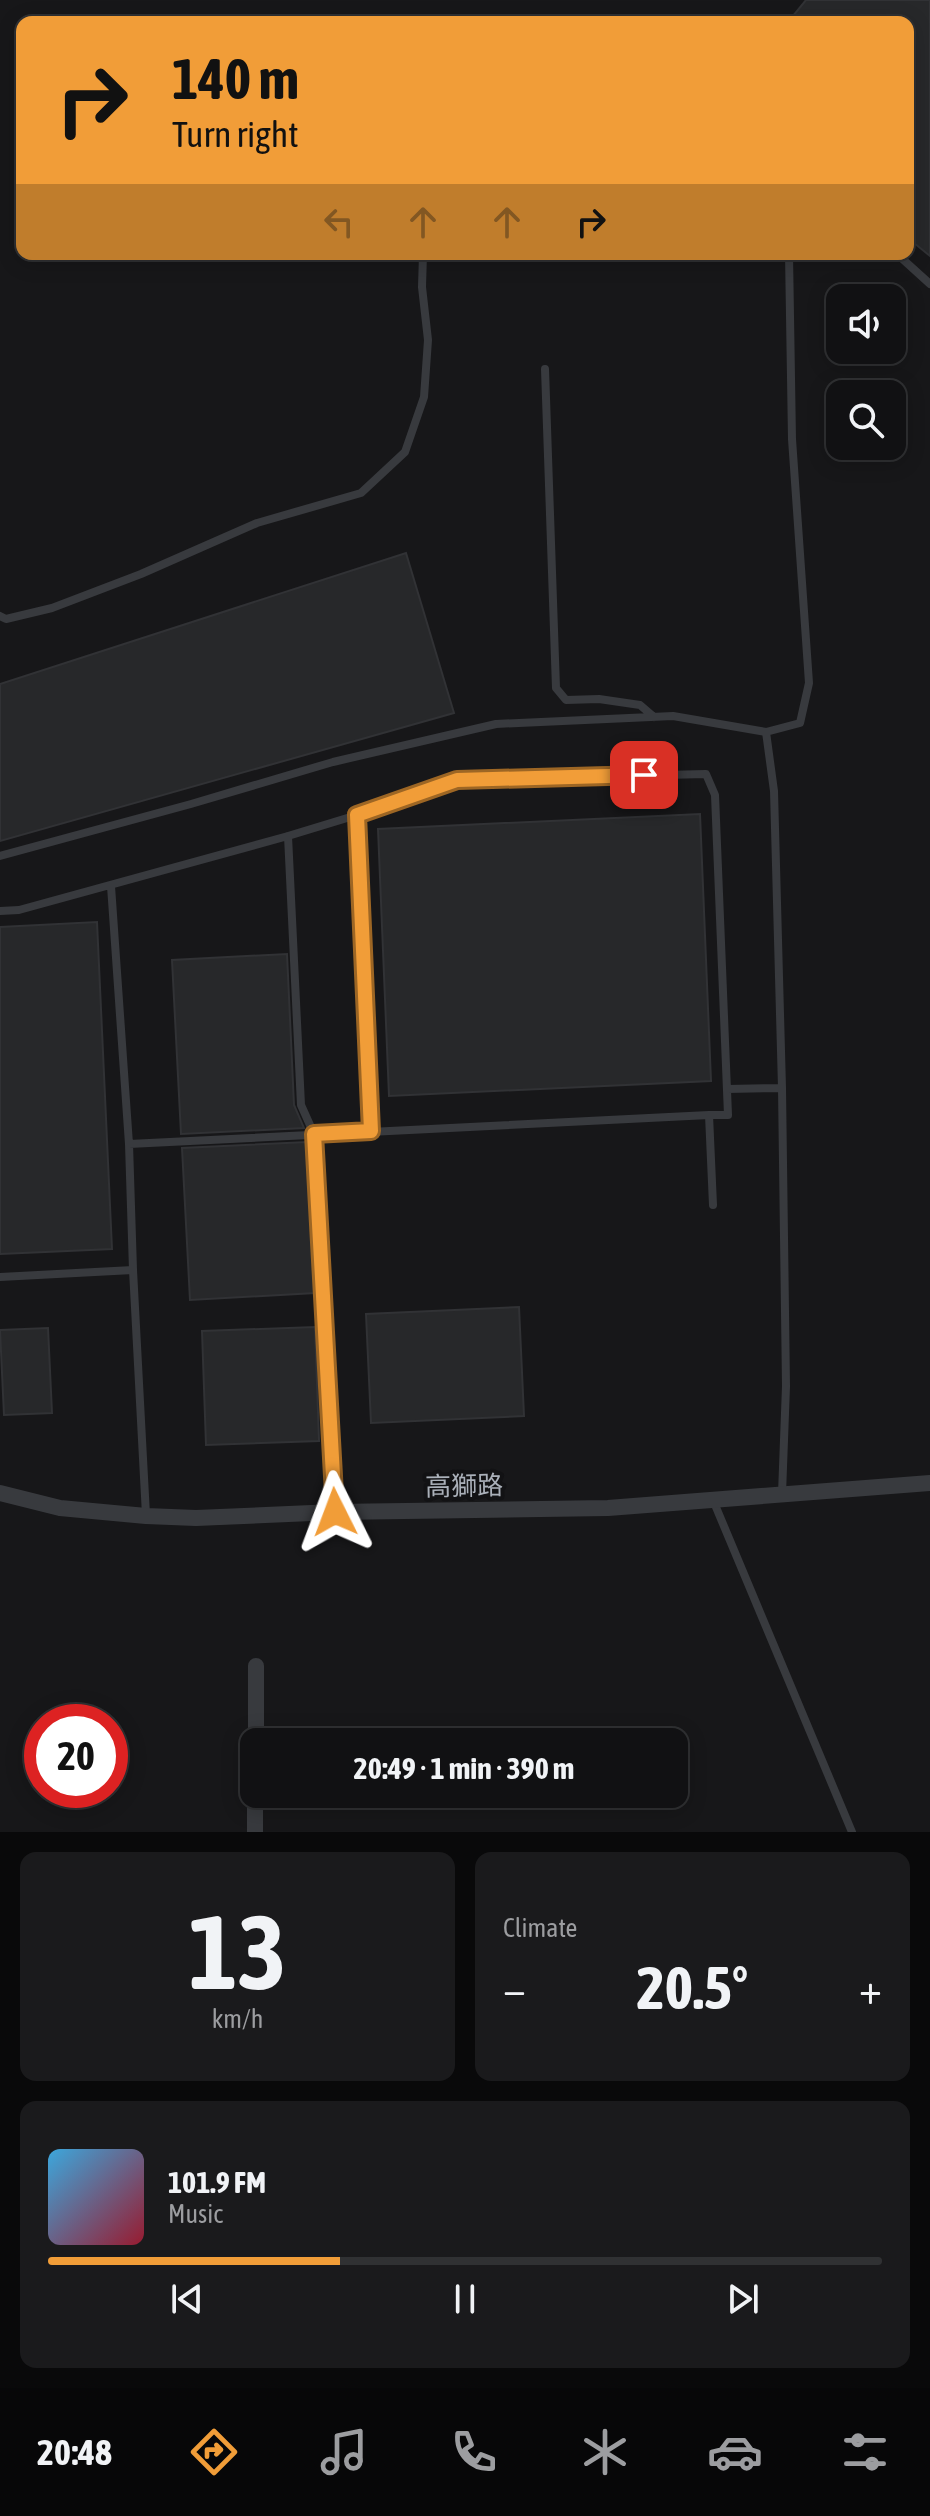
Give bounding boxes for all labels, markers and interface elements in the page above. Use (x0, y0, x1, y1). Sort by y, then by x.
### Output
text: 140 m (172, 47, 299, 111)
icon: right (40, 48, 144, 152)
text: Turn right (172, 113, 299, 155)
icon: left (317, 200, 361, 244)
icon: ahead (401, 200, 445, 244)
icon: ahead (485, 200, 529, 244)
icon: right (569, 200, 613, 244)
map controls (826, 284, 906, 460)
button: sound (826, 284, 906, 364)
button: search (826, 380, 906, 460)
pin (610, 741, 678, 809)
icon: arrive (622, 753, 666, 797)
position arrow (293, 1470, 377, 1554)
street label: 高獅路 (425, 1470, 503, 1502)
speed limit sign: 20 (24, 1704, 128, 1808)
text: 20:49 · 1 min · 390 m (354, 1751, 574, 1785)
text: 13 (189, 1892, 286, 2011)
text: Climate (503, 1913, 577, 1943)
text: 20.5° (637, 1953, 748, 2022)
text: − (503, 1963, 526, 2013)
text: + (859, 1963, 882, 2013)
text: km/h (212, 2004, 263, 2034)
text: 101.9 FM (168, 2165, 266, 2199)
text: Music (168, 2199, 223, 2229)
icon: previous (165, 2277, 209, 2321)
icon: pause (443, 2277, 487, 2321)
icon: next (721, 2277, 765, 2321)
icon: directions (186, 2424, 242, 2480)
icon: music (316, 2424, 372, 2480)
icon: phone (446, 2424, 502, 2480)
icon: climate (577, 2424, 633, 2480)
icon: car (707, 2424, 763, 2480)
icon: filters (837, 2424, 893, 2480)
text: 20:48 (37, 2431, 112, 2473)

